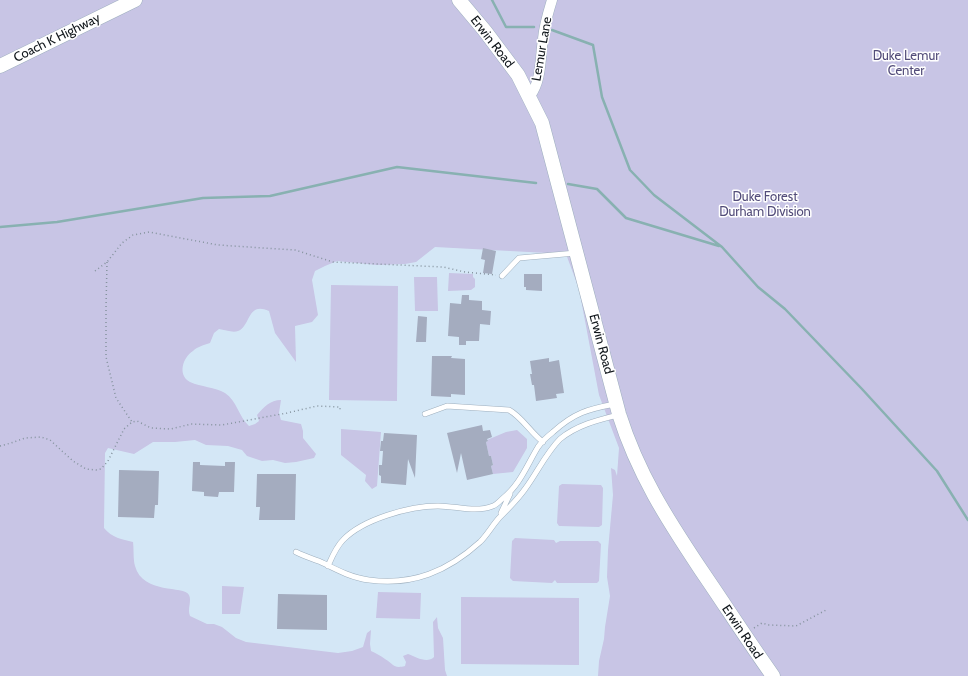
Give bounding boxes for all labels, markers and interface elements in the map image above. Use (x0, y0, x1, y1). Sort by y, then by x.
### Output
street label: Coach K Highway (11, 10, 103, 66)
street label: Erwin Road (467, 13, 517, 71)
street label: Lemur Lane (529, 16, 555, 82)
park label: Duke Lemur Center (873, 48, 939, 79)
park label: Duke Forest Durham Division (719, 189, 811, 220)
street label: Erwin Road (585, 312, 617, 376)
street label: Erwin Road (718, 602, 766, 662)

